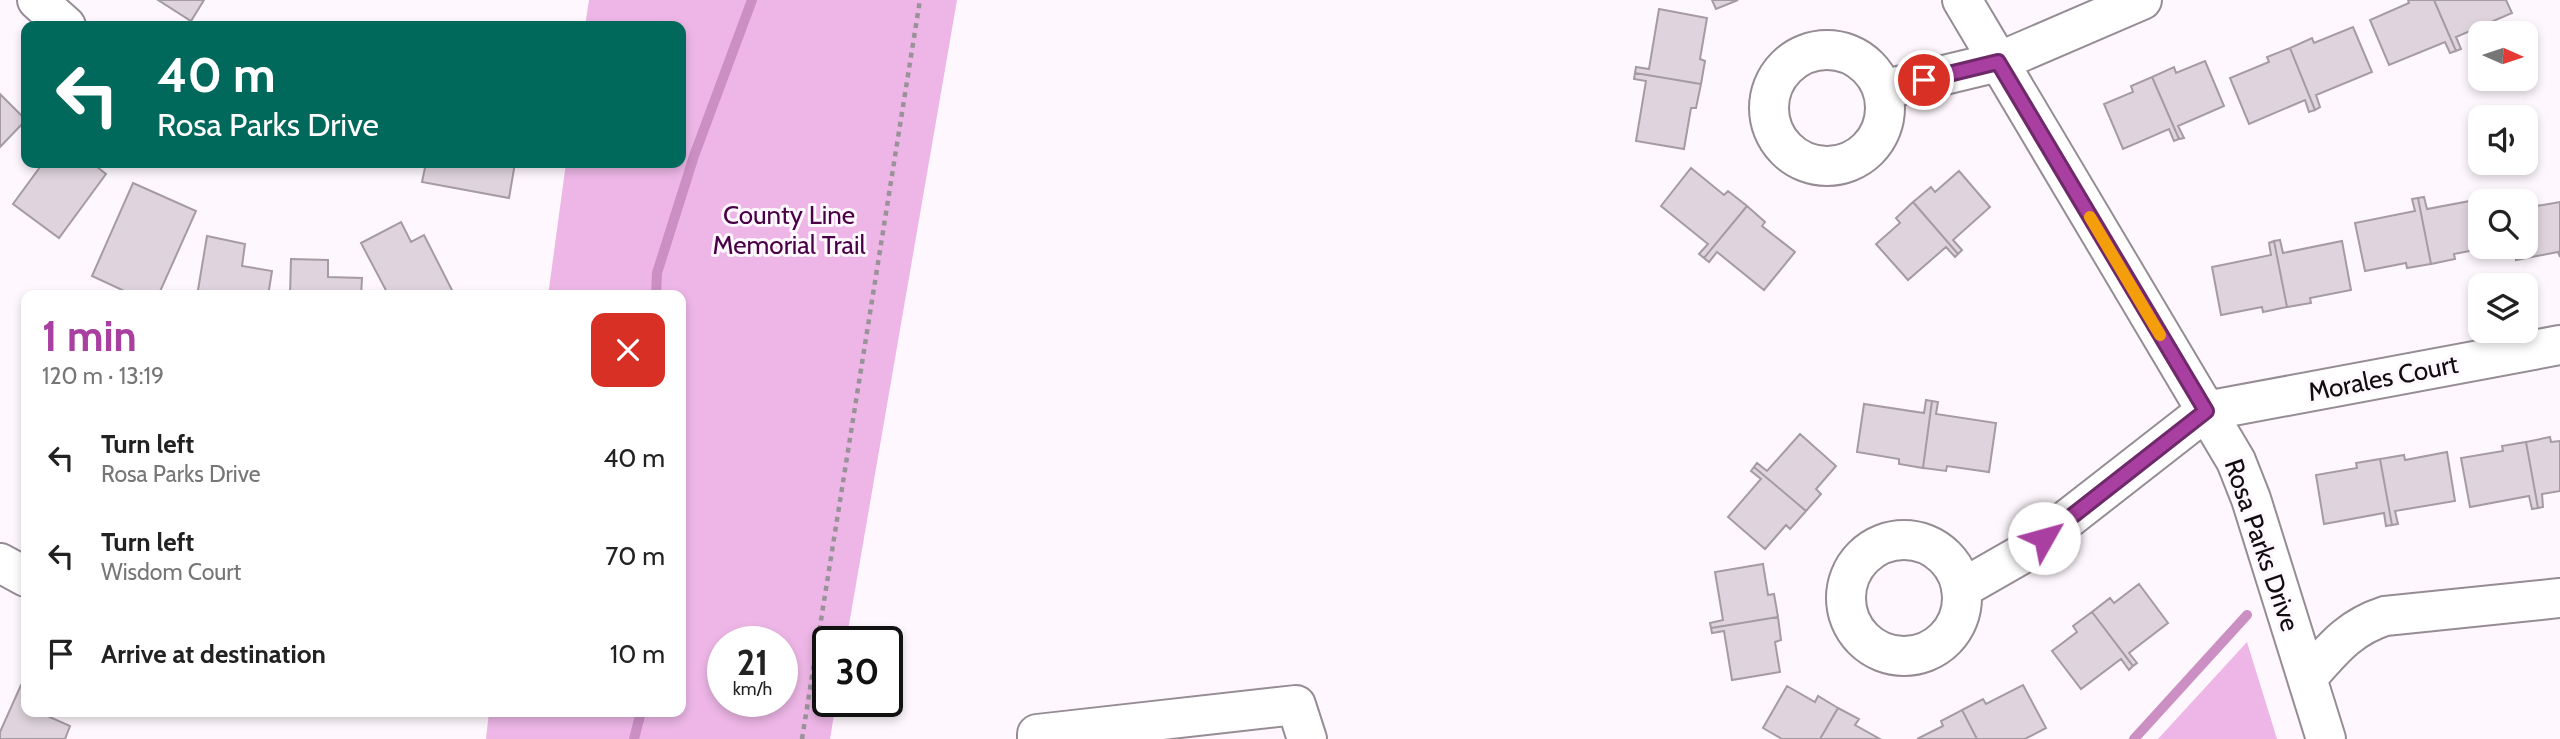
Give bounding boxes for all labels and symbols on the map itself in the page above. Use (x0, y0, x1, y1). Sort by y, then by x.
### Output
north arrow (2468, 21, 2538, 91)
pin (1894, 50, 1954, 110)
park label: County Line Memorial Trail (712, 199, 866, 261)
street label: Morales Court (2305, 348, 2461, 408)
street label: Rosa Parks Drive (2218, 455, 2306, 635)
position arrow (2007, 501, 2081, 575)
speed limit sign: 30 (812, 626, 903, 717)

